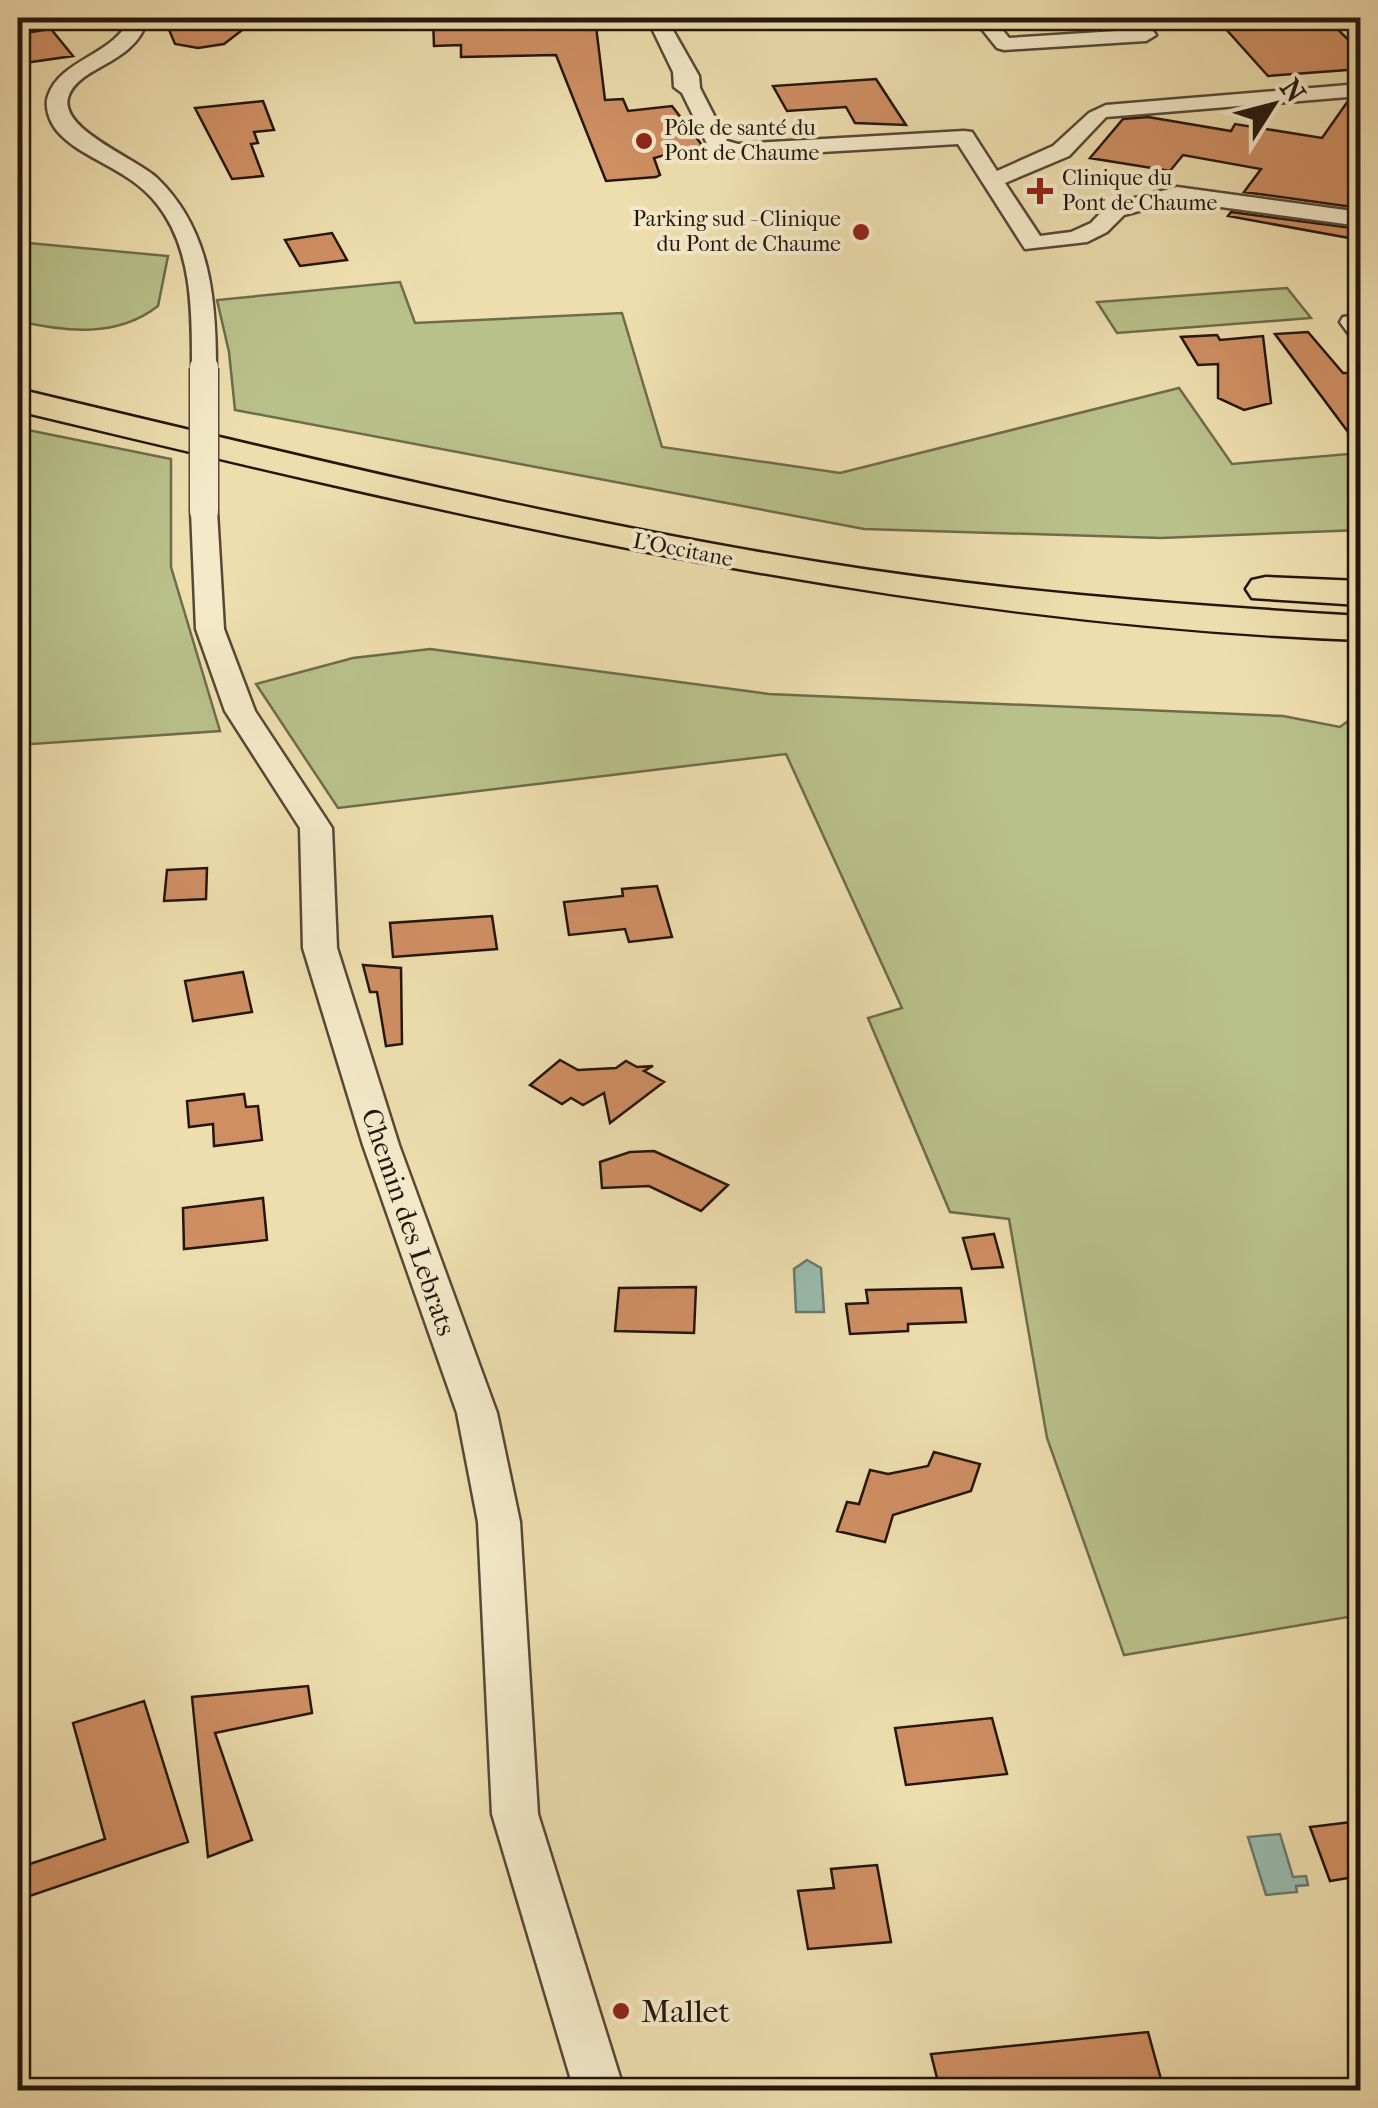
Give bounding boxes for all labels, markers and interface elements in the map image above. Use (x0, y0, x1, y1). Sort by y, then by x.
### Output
north arrow (1223, 55, 1323, 155)
text: N (1273, 72, 1313, 110)
place label: Pôle de santé du Pont de Chaume (664, 115, 819, 166)
marker: Pôle de santé du Pont de Chaume (633, 130, 655, 152)
place label: Clinique du Pont de Chaume (1062, 165, 1217, 216)
marker: Clinique du Pont de Chaume (1027, 178, 1053, 204)
place label: Parking sud - Clinique du Pont de Chaume (633, 206, 841, 257)
marker: Parking sud - Clinique du Pont de Chaume (850, 221, 872, 243)
street label: L'Occitane (631, 528, 735, 572)
street label: Chemin des Lebrats (355, 1104, 463, 1340)
place label: Mallet (641, 1993, 730, 2030)
marker: Mallet (610, 2000, 632, 2022)

